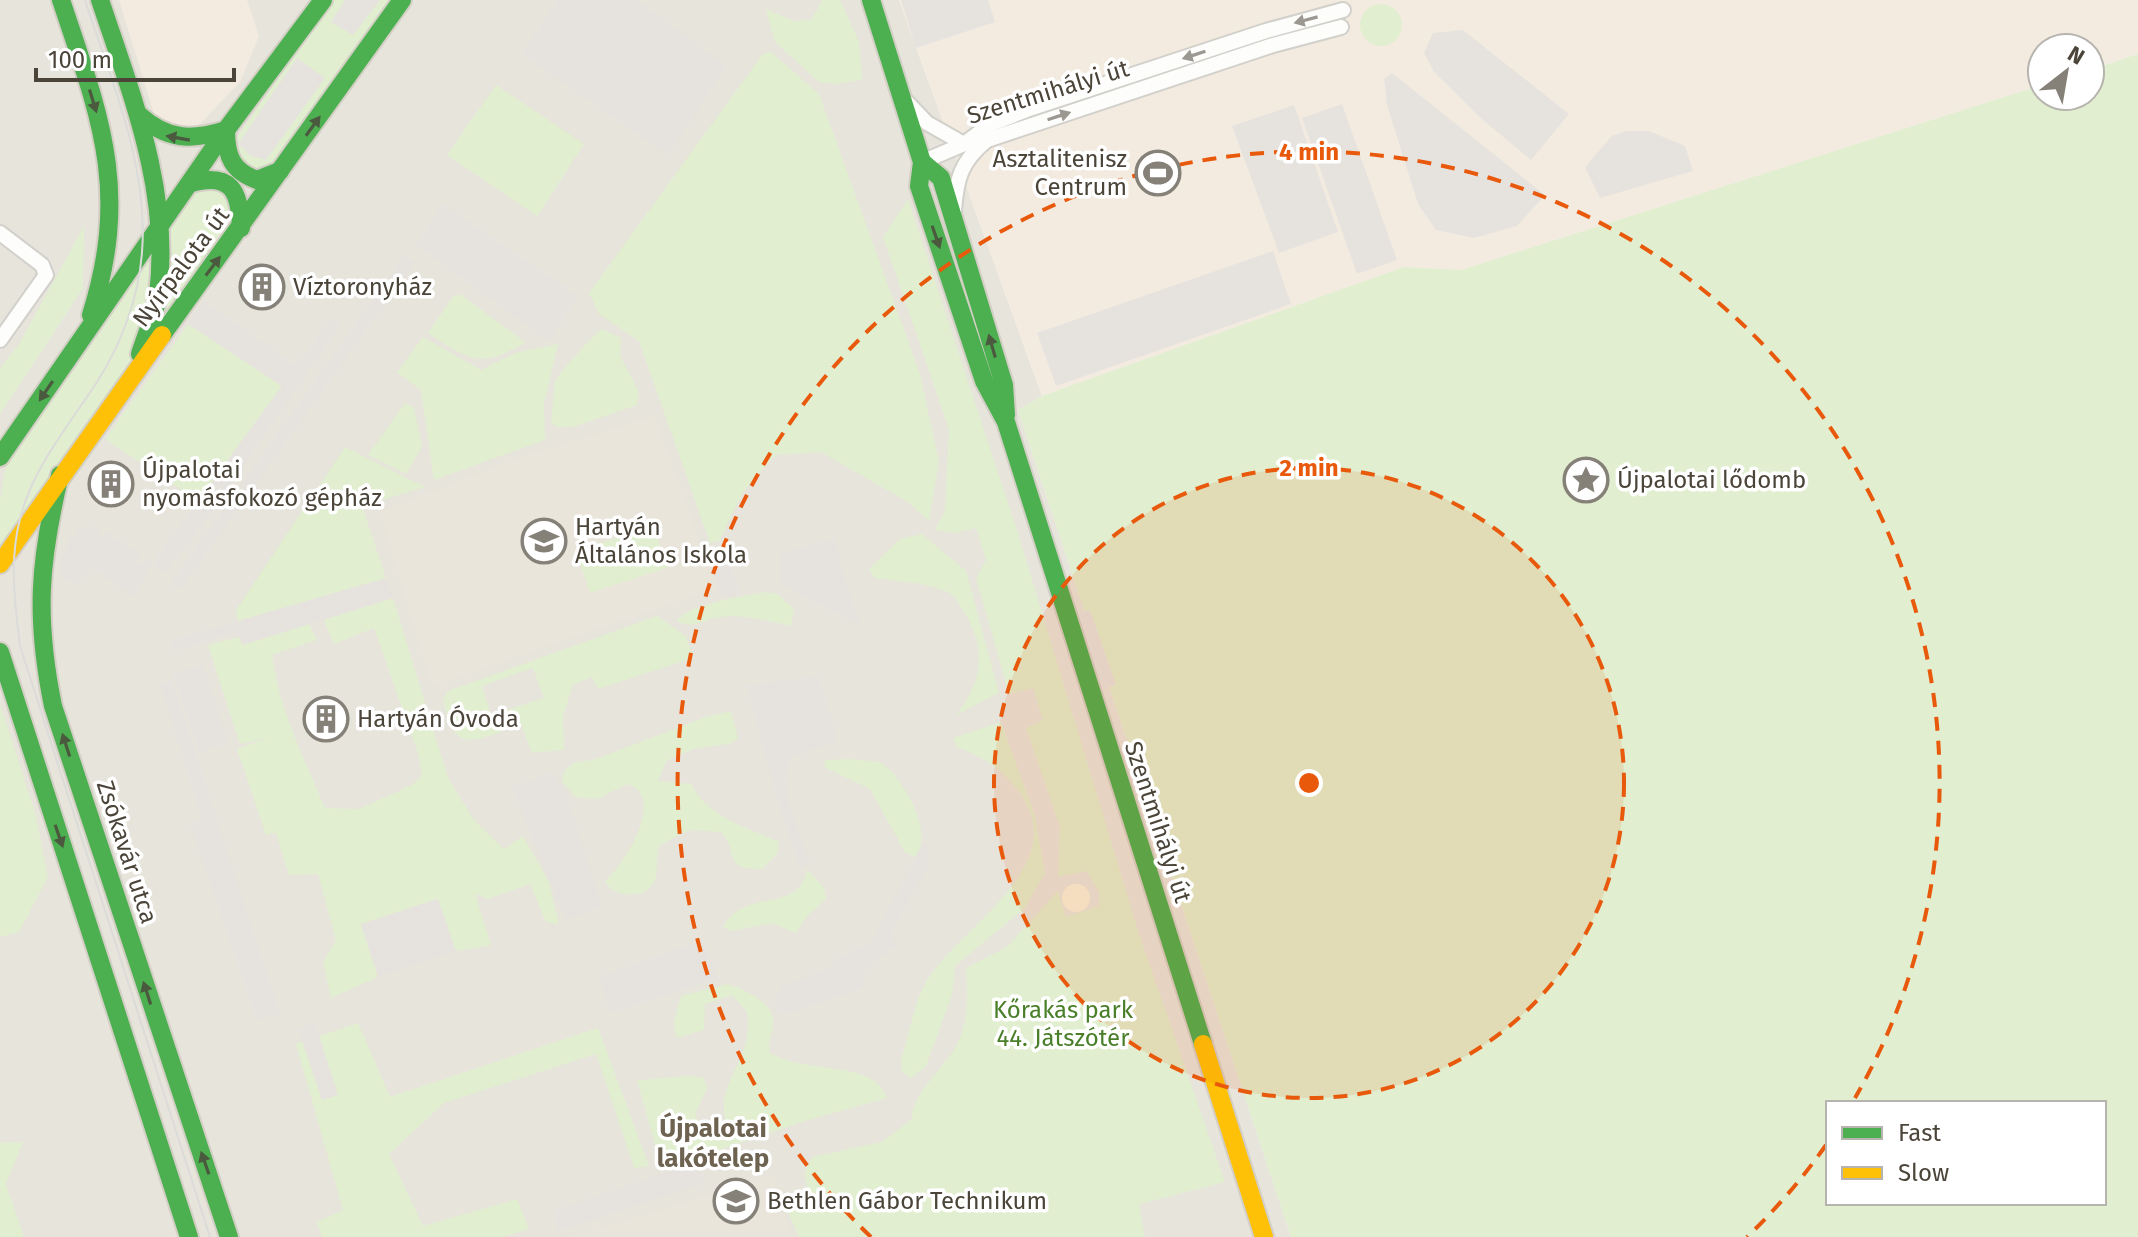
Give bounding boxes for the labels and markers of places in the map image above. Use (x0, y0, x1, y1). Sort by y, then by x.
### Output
place label: Asztalitenisz Centrum (993, 145, 1127, 201)
sports icon: Asztalitenisz Centrum (1134, 149, 1182, 197)
building icon: Víztoronyház (238, 263, 286, 311)
place label: Víztoronyház (293, 273, 432, 301)
place label: Újpalotai nyomásfokozó gépház (142, 455, 382, 512)
place icon: Újpalotai lődomb (1562, 456, 1610, 504)
building icon: Újpalotai nyomásfokozó gépház (87, 460, 135, 508)
place label: Újpalotai lődomb (1617, 465, 1806, 494)
place label: Hartyán Általános Iskola (575, 513, 747, 569)
school or university icon: Hartyán Általános Iskola (520, 517, 568, 565)
building icon: Hartyán Óvoda (302, 695, 350, 743)
place label: Hartyán Óvoda (357, 704, 519, 733)
centre of rings (1295, 769, 1323, 797)
school or university icon: Bethlen Gábor Technikum (712, 1177, 760, 1225)
place label: Bethlen Gábor Technikum (767, 1187, 1047, 1215)

